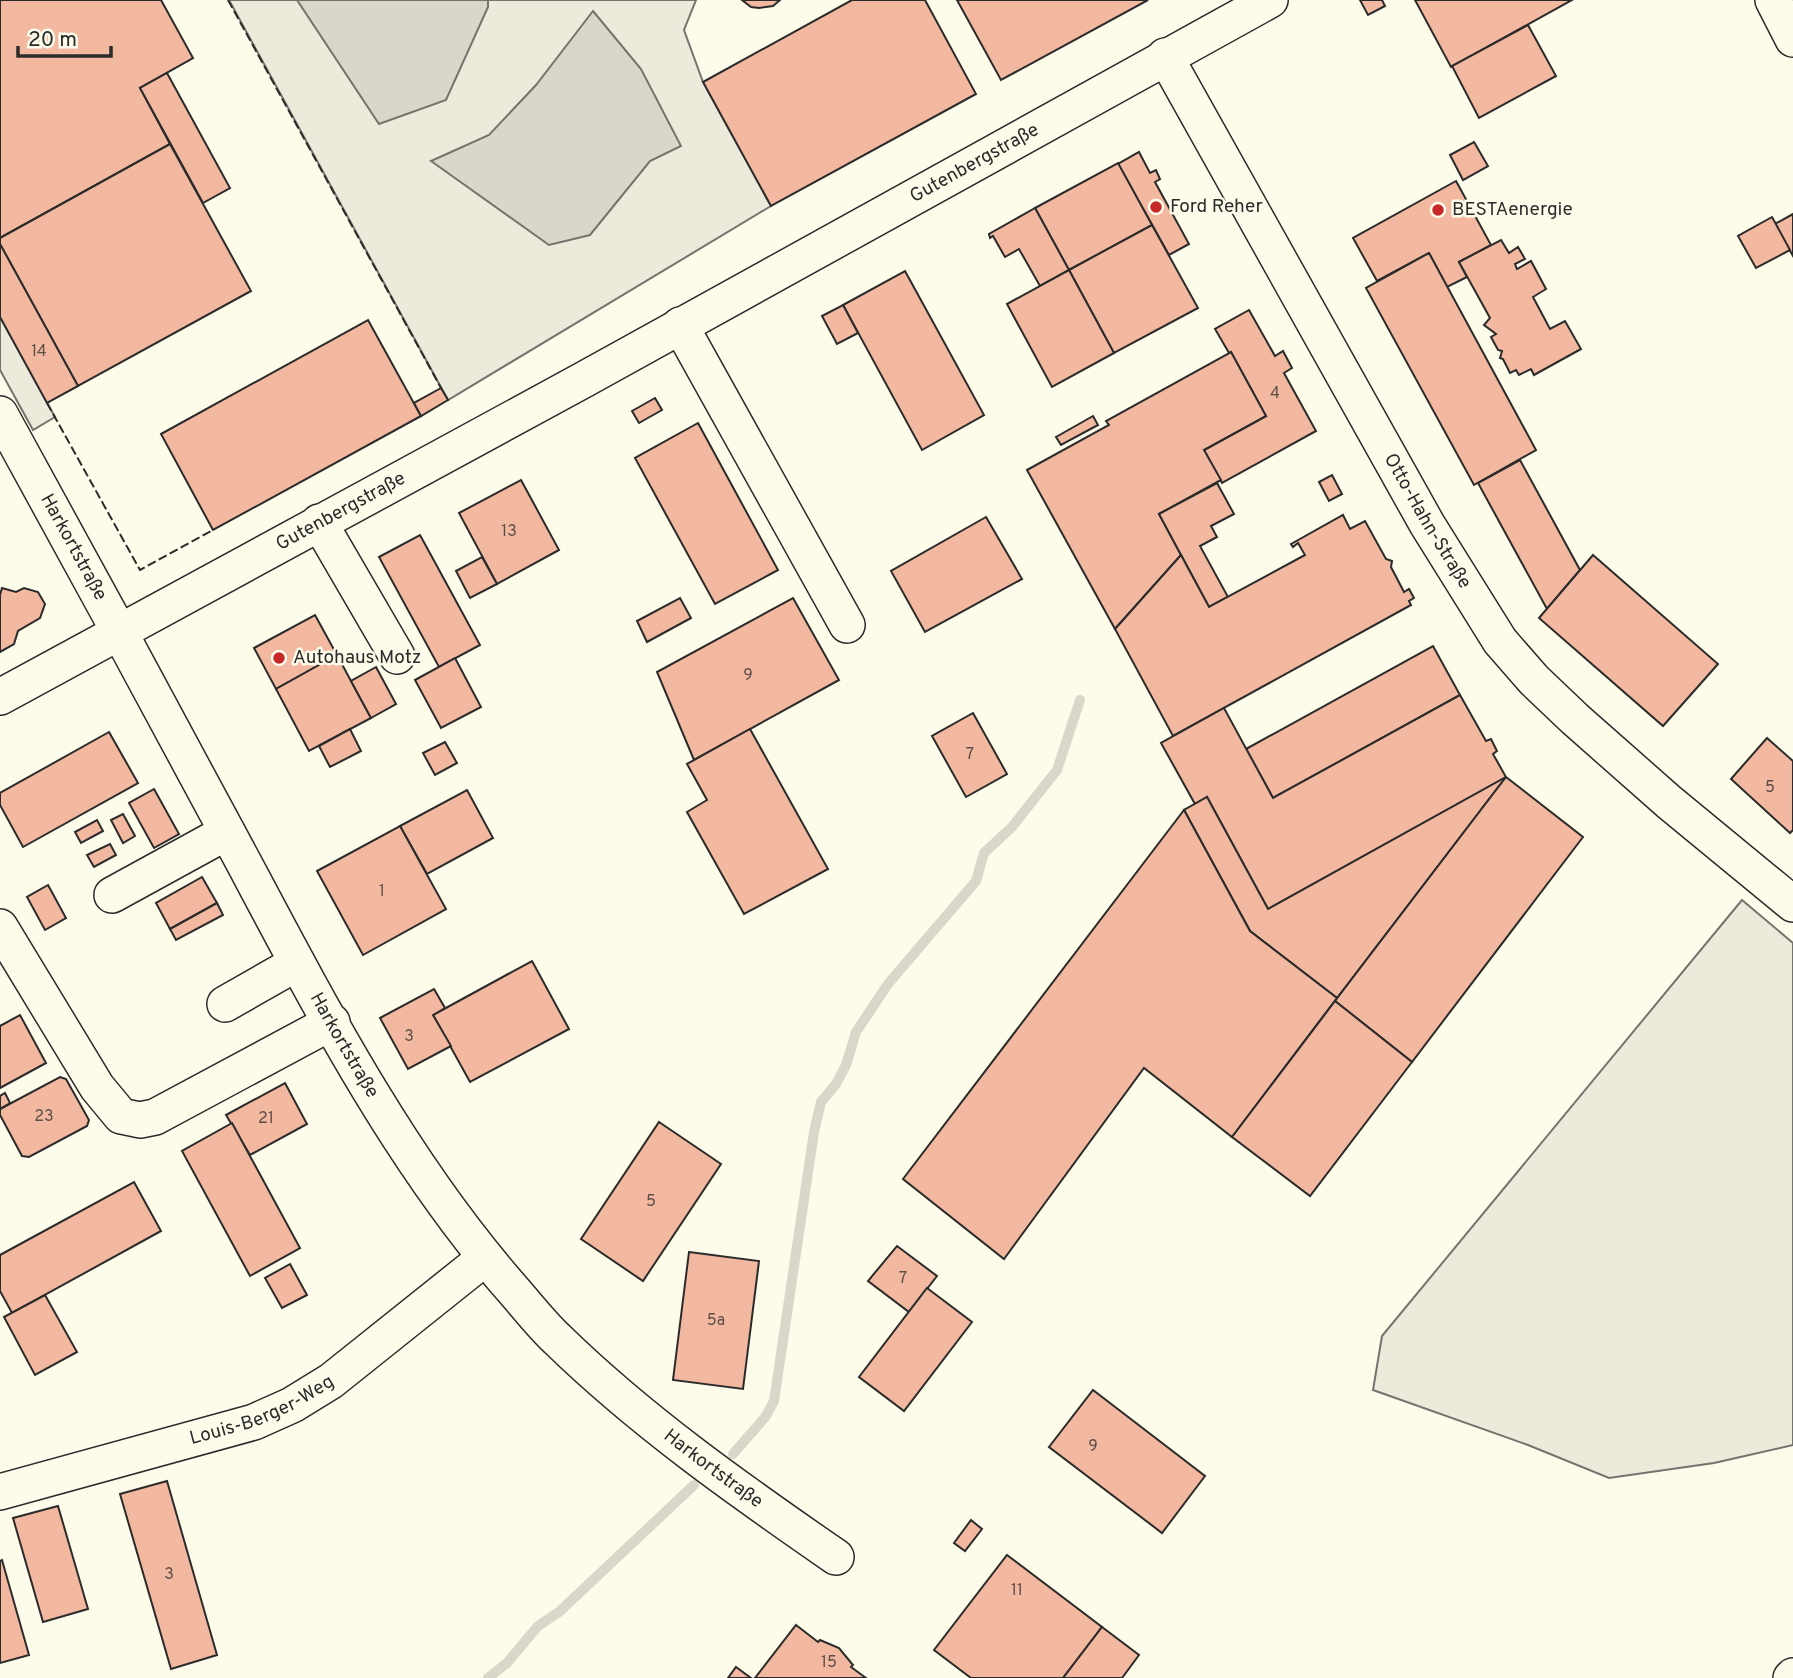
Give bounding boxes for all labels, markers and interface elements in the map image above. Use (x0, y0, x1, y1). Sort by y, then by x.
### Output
scale bar (18, 14, 110, 58)
text: 20 m (28, 27, 77, 54)
street label: Gutenbergstraße (906, 118, 1043, 209)
place label: Ford Reher (1170, 195, 1264, 219)
place label: BESTAenergie (1452, 198, 1573, 222)
marker: Ford Reher (1148, 199, 1164, 215)
marker: BESTAenergie (1430, 202, 1446, 218)
house number: 14 (31, 342, 47, 362)
house number: 4 (1270, 384, 1280, 404)
street label: Otto-Hahn-Straße (1378, 449, 1476, 593)
street label: Gutenbergstraße (272, 467, 410, 557)
street label: Harkortstraße (34, 490, 112, 605)
house number: 13 (501, 522, 517, 542)
place label: Autohaus Motz (293, 646, 421, 670)
marker: Autohaus Motz (271, 650, 287, 666)
house number: 9 (743, 666, 753, 686)
house number: 7 (966, 745, 974, 765)
house number: 5 (1765, 778, 1775, 798)
house number: 1 (379, 882, 385, 902)
street label: Harkortstraße (304, 988, 384, 1103)
house number: 3 (404, 1027, 414, 1047)
house number: 23 (34, 1107, 54, 1127)
house number: 21 (258, 1109, 274, 1129)
house number: 5 (646, 1192, 656, 1212)
house number: 7 (899, 1269, 907, 1289)
house number: 5a (707, 1311, 725, 1331)
street label: Louis-Berger-Weg (187, 1370, 339, 1451)
street label: Harkortstraße (658, 1424, 767, 1514)
house number: 9 (1088, 1437, 1098, 1457)
house number: 3 (164, 1565, 174, 1585)
house number: 11 (1011, 1581, 1023, 1601)
house number: 15 (821, 1653, 837, 1673)

